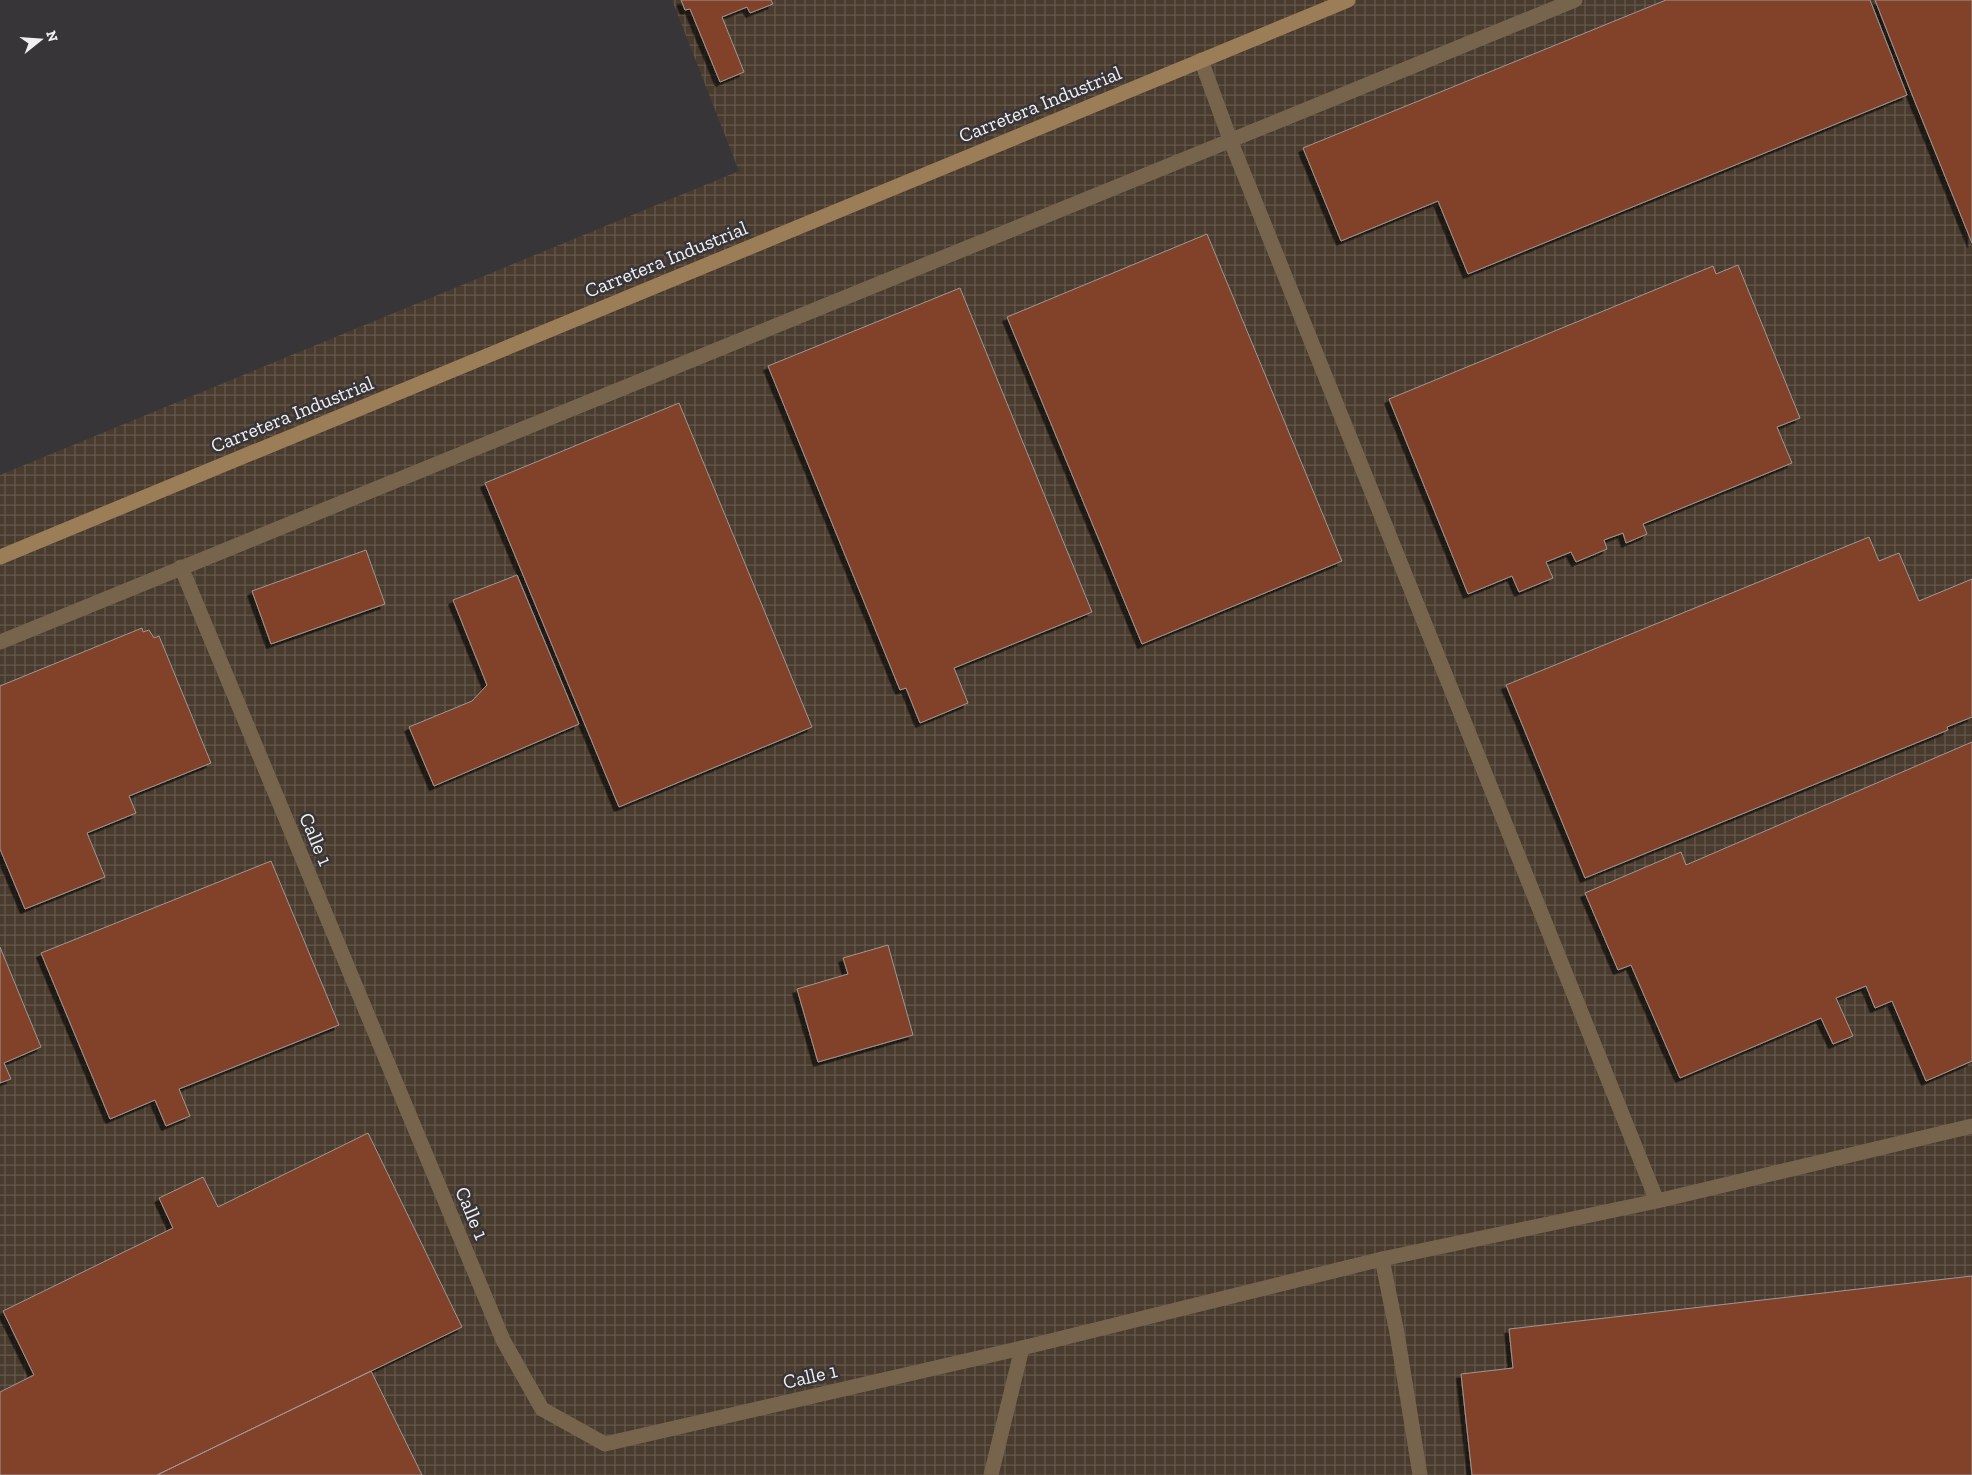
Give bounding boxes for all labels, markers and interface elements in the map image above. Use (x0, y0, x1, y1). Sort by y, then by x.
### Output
north arrow (15, 15, 65, 65)
text: N (42, 29, 62, 44)
street label: Carretera Industrial (955, 60, 1125, 148)
street label: Carretera Industrial (581, 215, 751, 303)
street label: Carretera Industrial (207, 370, 377, 458)
street label: Calle 1 (294, 809, 338, 869)
street label: Calle 1 (450, 1183, 494, 1243)
street label: Calle 1 (781, 1358, 840, 1394)

